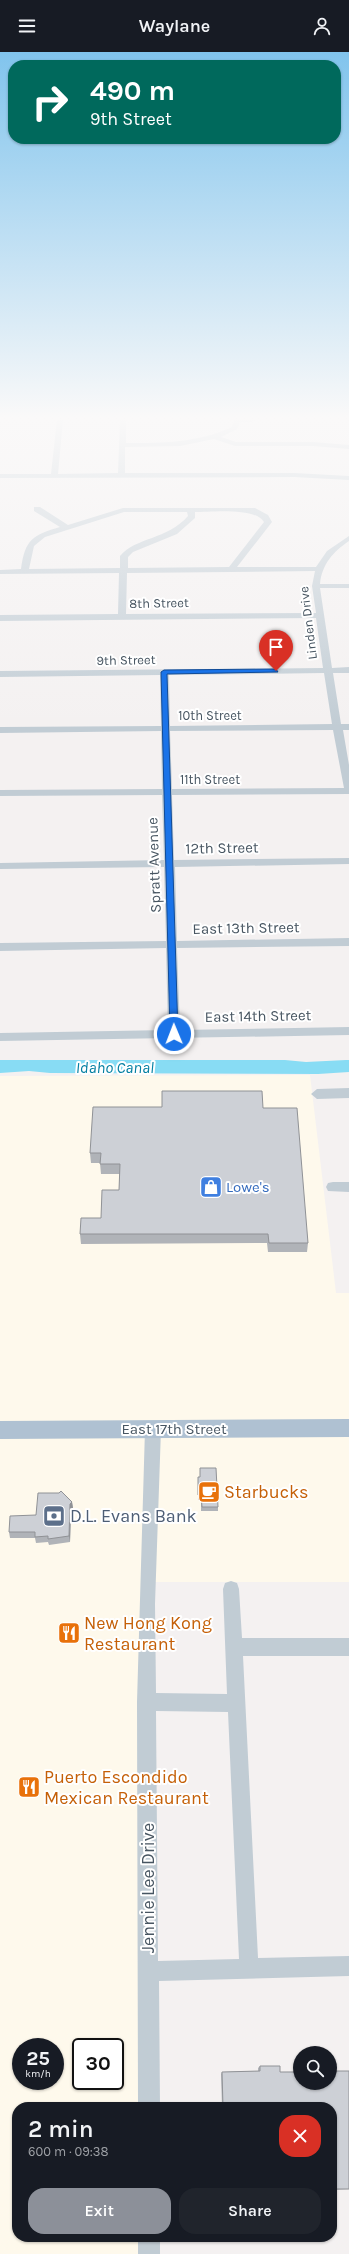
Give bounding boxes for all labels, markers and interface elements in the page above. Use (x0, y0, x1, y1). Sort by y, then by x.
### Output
icon: menu (16, 15, 38, 37)
text: Waylane (139, 15, 210, 37)
icon: person (311, 15, 333, 37)
text: 490 m (90, 74, 175, 107)
icon: right (24, 76, 76, 128)
text: 9th Street (90, 108, 172, 130)
street label: Linden Drive (296, 585, 320, 660)
street label: 8th Street (129, 595, 189, 611)
pin (259, 630, 293, 671)
icon: arrive (265, 636, 287, 658)
street label: 9th Street (96, 652, 156, 668)
street label: 10th Street (178, 708, 242, 723)
street label: 11th Street (180, 772, 240, 787)
street label: Spratt Avenue (143, 817, 165, 913)
street label: 12th Street (185, 838, 259, 858)
street label: East 13th Street (192, 918, 300, 938)
street label: East 14th Street (205, 1006, 312, 1026)
position arrow (153, 1013, 195, 1055)
water label: Idaho Canal (76, 1058, 154, 1077)
shop icon: Lowe's (198, 1174, 224, 1200)
place label: Lowe's (226, 1178, 270, 1196)
street label: East 17th Street (121, 1420, 227, 1438)
cafe icon: Starbucks (196, 1479, 222, 1505)
place label: Starbucks (224, 1481, 309, 1503)
bank icon: D.L. Evans Bank (41, 1503, 67, 1529)
place label: D.L. Evans Bank (70, 1505, 197, 1527)
place label: New Hong Kong Restaurant (84, 1612, 212, 1655)
restaurant icon: New Hong Kong Restaurant (56, 1620, 82, 1646)
place label: Puerto Escondido Mexican Restaurant (44, 1766, 209, 1809)
restaurant icon: Puerto Escondido Mexican Restaurant (16, 1774, 42, 1800)
street label: Jennie Lee Drive (137, 1823, 159, 1953)
speed limit sign: 30 (72, 2038, 124, 2090)
map controls (293, 2046, 337, 2090)
button: search (293, 2046, 337, 2090)
text: 25 (26, 2047, 50, 2070)
text: km/h (25, 2068, 51, 2080)
text: 2 min (28, 2115, 94, 2143)
button: close (279, 2115, 321, 2157)
text: 600 m · 09:38 (28, 2144, 109, 2159)
button: Exit (28, 2188, 171, 2234)
button: Share (179, 2188, 321, 2234)

